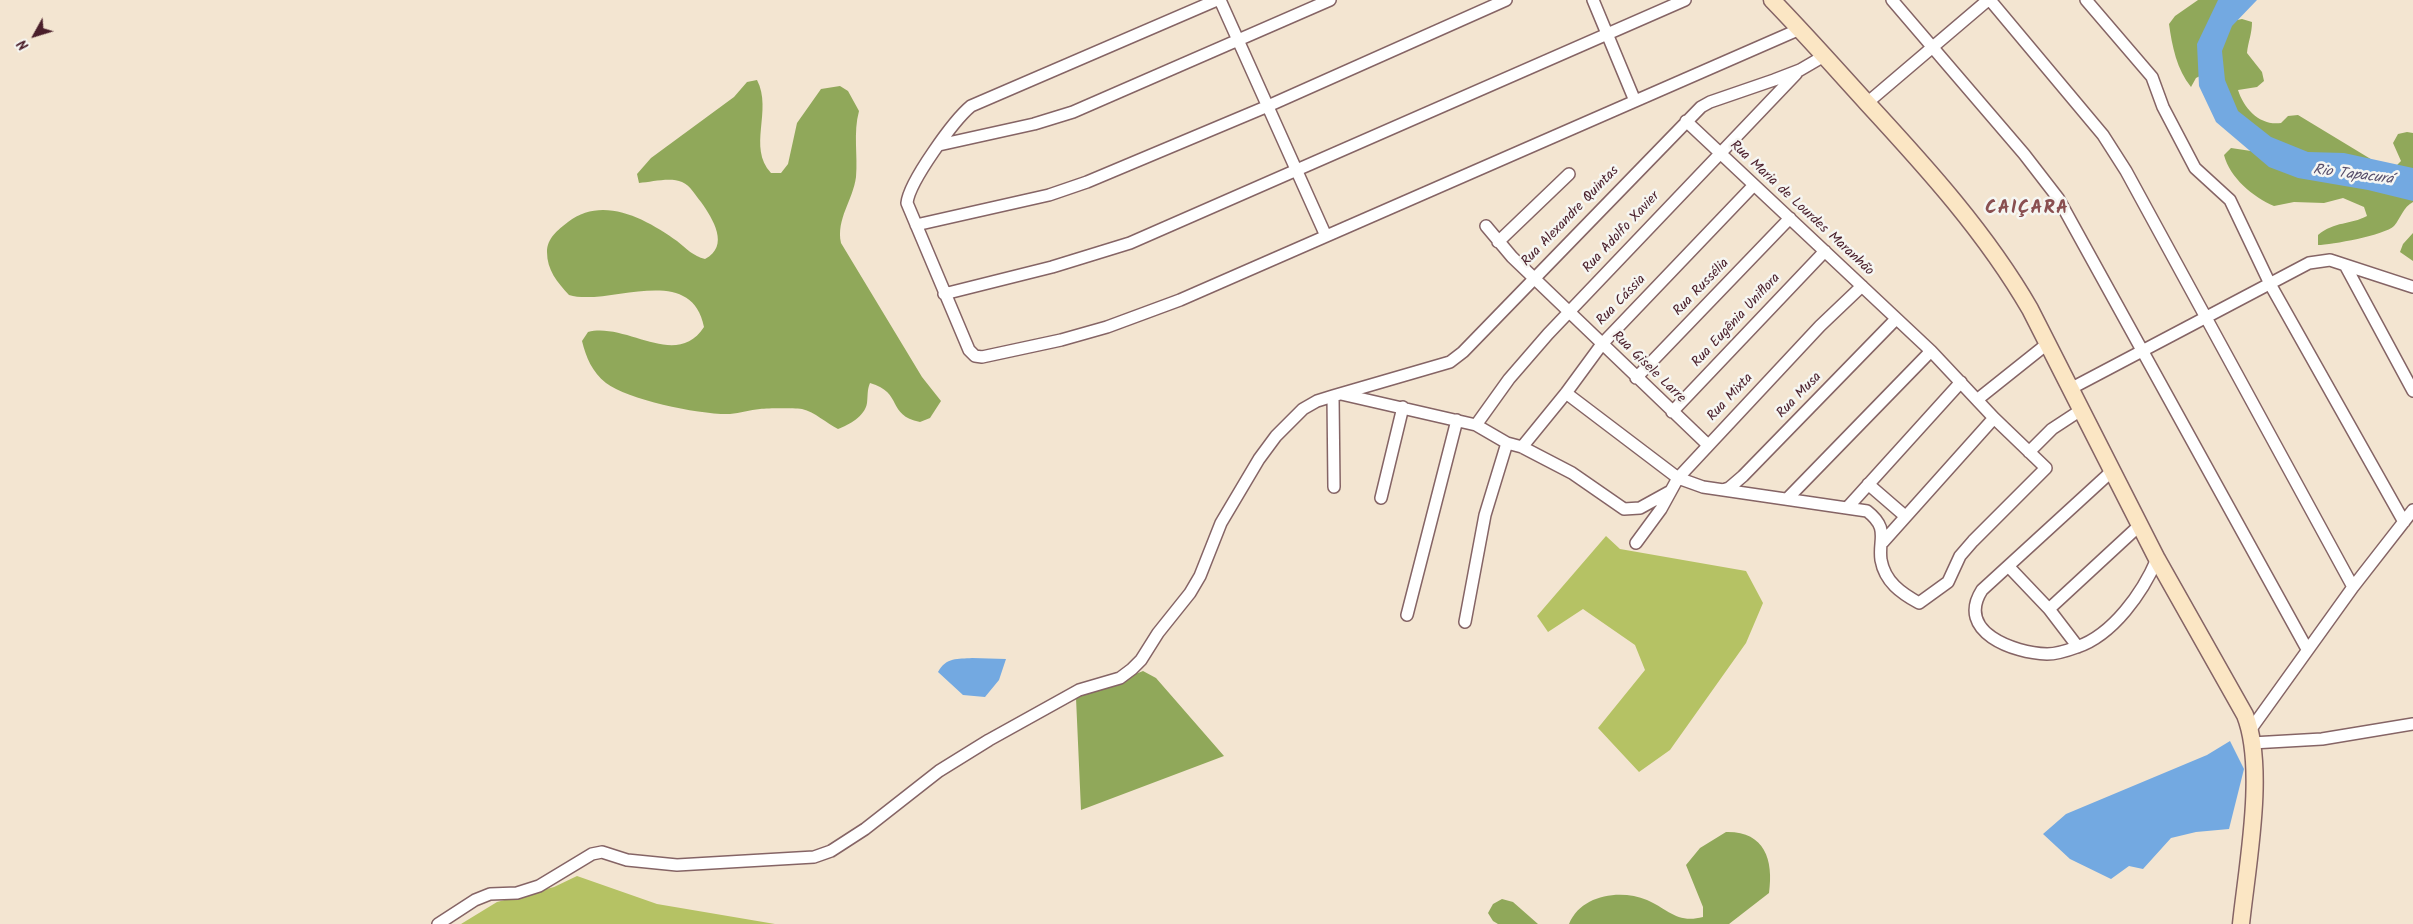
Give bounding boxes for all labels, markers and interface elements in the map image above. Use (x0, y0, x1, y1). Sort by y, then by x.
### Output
north arrow (10, 10, 60, 60)
text: N (12, 34, 35, 55)
street label: Rua Maria de Lourdes Maranhão (1726, 138, 1876, 280)
water label: Rio Tapacurá (2312, 162, 2394, 190)
street label: Rua Alexandre Quintas (1519, 163, 1623, 271)
street label: Rua Adolfo Xavier (1580, 189, 1664, 277)
district label: CAIÇARA (1984, 199, 2070, 221)
street label: Rua Russélia (1670, 256, 1734, 320)
street label: Rua Eugênia Uniflora (1689, 271, 1785, 371)
street label: Rua Cássia (1594, 272, 1650, 330)
street label: Rua Gisele Larre (1608, 328, 1688, 408)
street label: Rua Musa (1774, 370, 1826, 422)
street label: Rua Mixta (1705, 371, 1757, 425)

